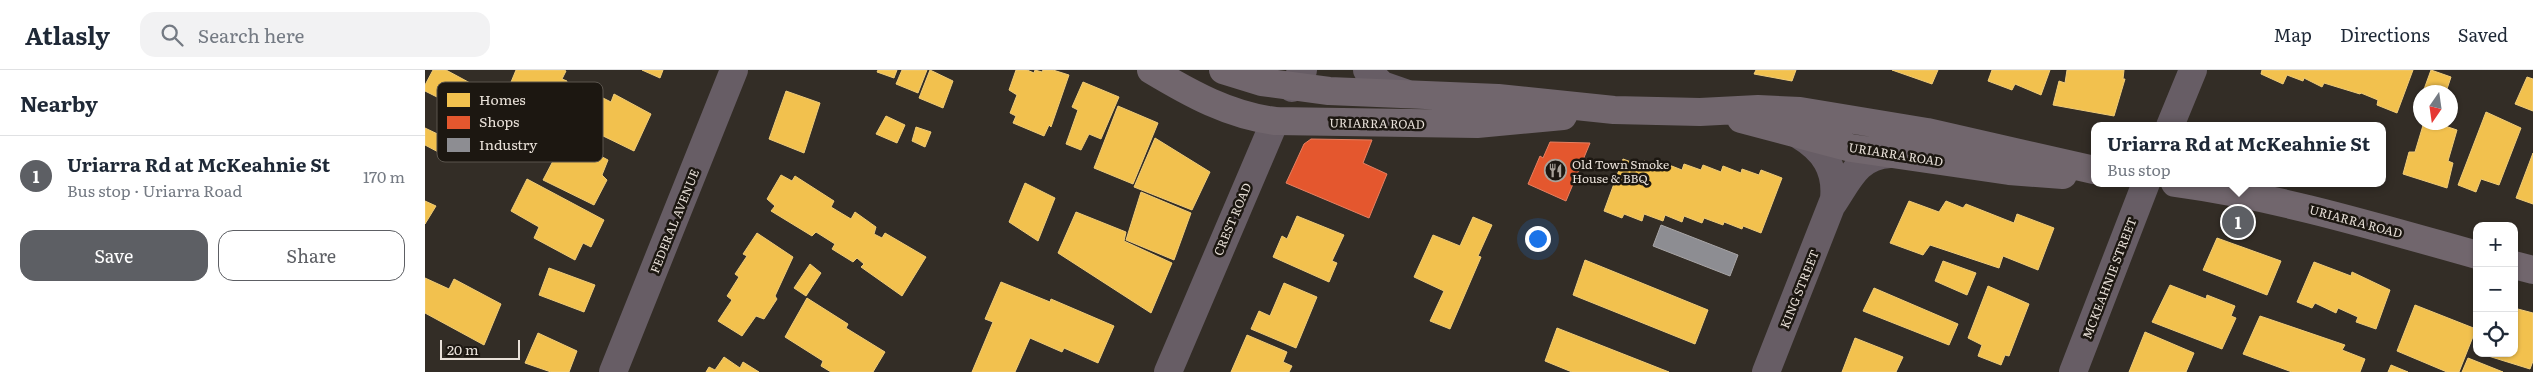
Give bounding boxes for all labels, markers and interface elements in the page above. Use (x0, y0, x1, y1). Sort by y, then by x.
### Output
search box (140, 12, 490, 57)
text: Atlasly (25, 17, 110, 52)
icon: search (158, 21, 186, 49)
text: Search here (198, 21, 304, 49)
text: Map (2274, 21, 2312, 48)
text: Directions (2340, 21, 2430, 48)
text: Saved (2458, 21, 2508, 48)
legend (437, 82, 603, 162)
north arrow (2413, 85, 2458, 130)
text: Nearby (20, 87, 98, 118)
text: Homes (479, 89, 526, 109)
text: Shops (479, 111, 519, 131)
street label: URIARRA ROAD (1329, 113, 1425, 133)
popup (2091, 122, 2386, 187)
text: Uriarra Rd at McKeahnie St (2107, 129, 2370, 157)
text: Industry (479, 134, 538, 154)
street label: URIARRA ROAD (1847, 138, 1945, 170)
text: Uriarra Rd at McKeahnie St (67, 150, 330, 178)
place label: Old Town Smoke House & BBQ (1572, 155, 1669, 187)
text: Bus stop (2107, 157, 2171, 181)
restaurant icon: Old Town Smoke House & BBQ (1544, 159, 1568, 183)
text: 1 (33, 164, 39, 188)
text: 170 m (363, 164, 405, 188)
street label: FEDERAL AVENUE (645, 166, 703, 276)
text: Bus stop · Uriarra Road (67, 178, 242, 202)
street label: CREST ROAD (1209, 180, 1255, 258)
street label: URIARRA ROAD (2308, 200, 2404, 242)
pin: 1 (2222, 203, 2254, 241)
street label: MCKEAHNIE STREET (2077, 214, 2141, 342)
map controls (2473, 222, 2518, 357)
button: + (2473, 222, 2518, 267)
your location (1525, 226, 1551, 252)
button: Save (20, 230, 208, 281)
button: Share (218, 230, 405, 281)
street label: KING STREET (1775, 247, 1823, 331)
button: − (2473, 267, 2518, 312)
button: locate (2473, 312, 2518, 357)
scale bar (440, 337, 520, 360)
text: 20 m (447, 339, 479, 359)

